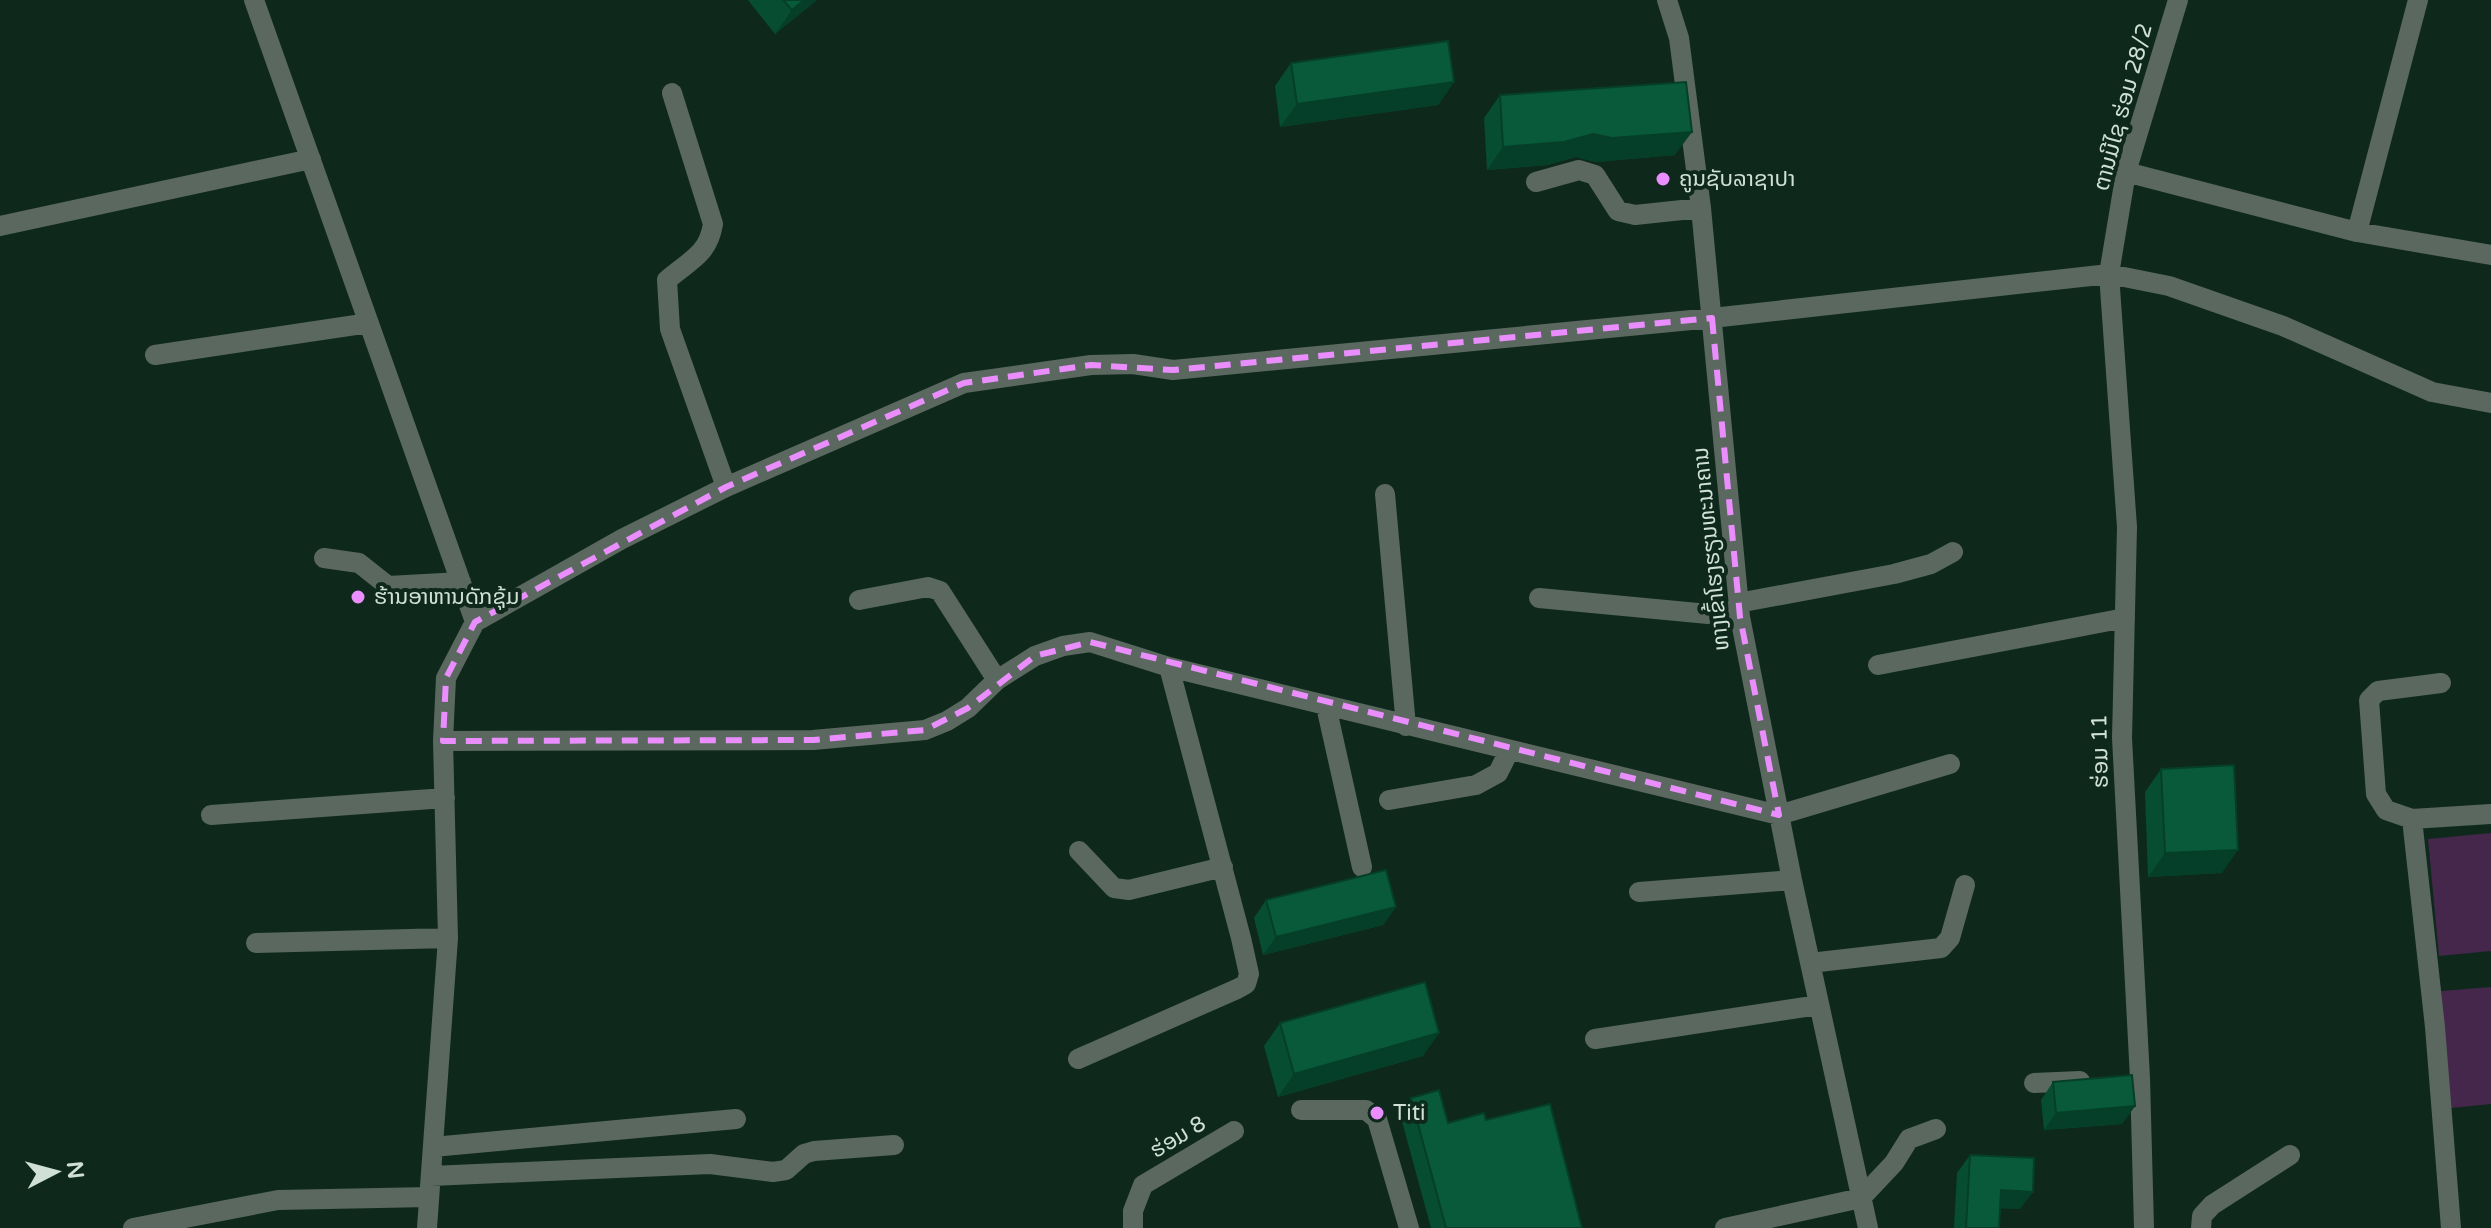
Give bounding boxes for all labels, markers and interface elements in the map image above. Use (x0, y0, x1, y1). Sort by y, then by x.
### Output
street label: ຕານມີໄຊ ຮ່ອມ 28/2 (2088, 20, 2158, 194)
place label: ຄູນຊັບລາຊາປາ (1679, 166, 1795, 193)
marker: ຄູນຊັບລາຊາປາ (1654, 170, 1672, 188)
street label: ທາງເຂົ້າໂຮງຮຽນທະນາຄານ (1684, 446, 1735, 652)
place label: ຮ້ານອາຫານດັກຊຸ້ມ (374, 584, 519, 611)
marker: ຮ້ານອາຫານດັກຊຸ້ມ (349, 588, 367, 606)
street label: ຮ່ອມ 11 (2086, 714, 2114, 788)
place label: Titi (1393, 1100, 1426, 1126)
marker: Titi (1368, 1104, 1386, 1122)
street label: ຮ່ອມ 8 (1145, 1110, 1211, 1164)
north arrow (16, 1132, 96, 1212)
text: N (61, 1160, 89, 1180)

